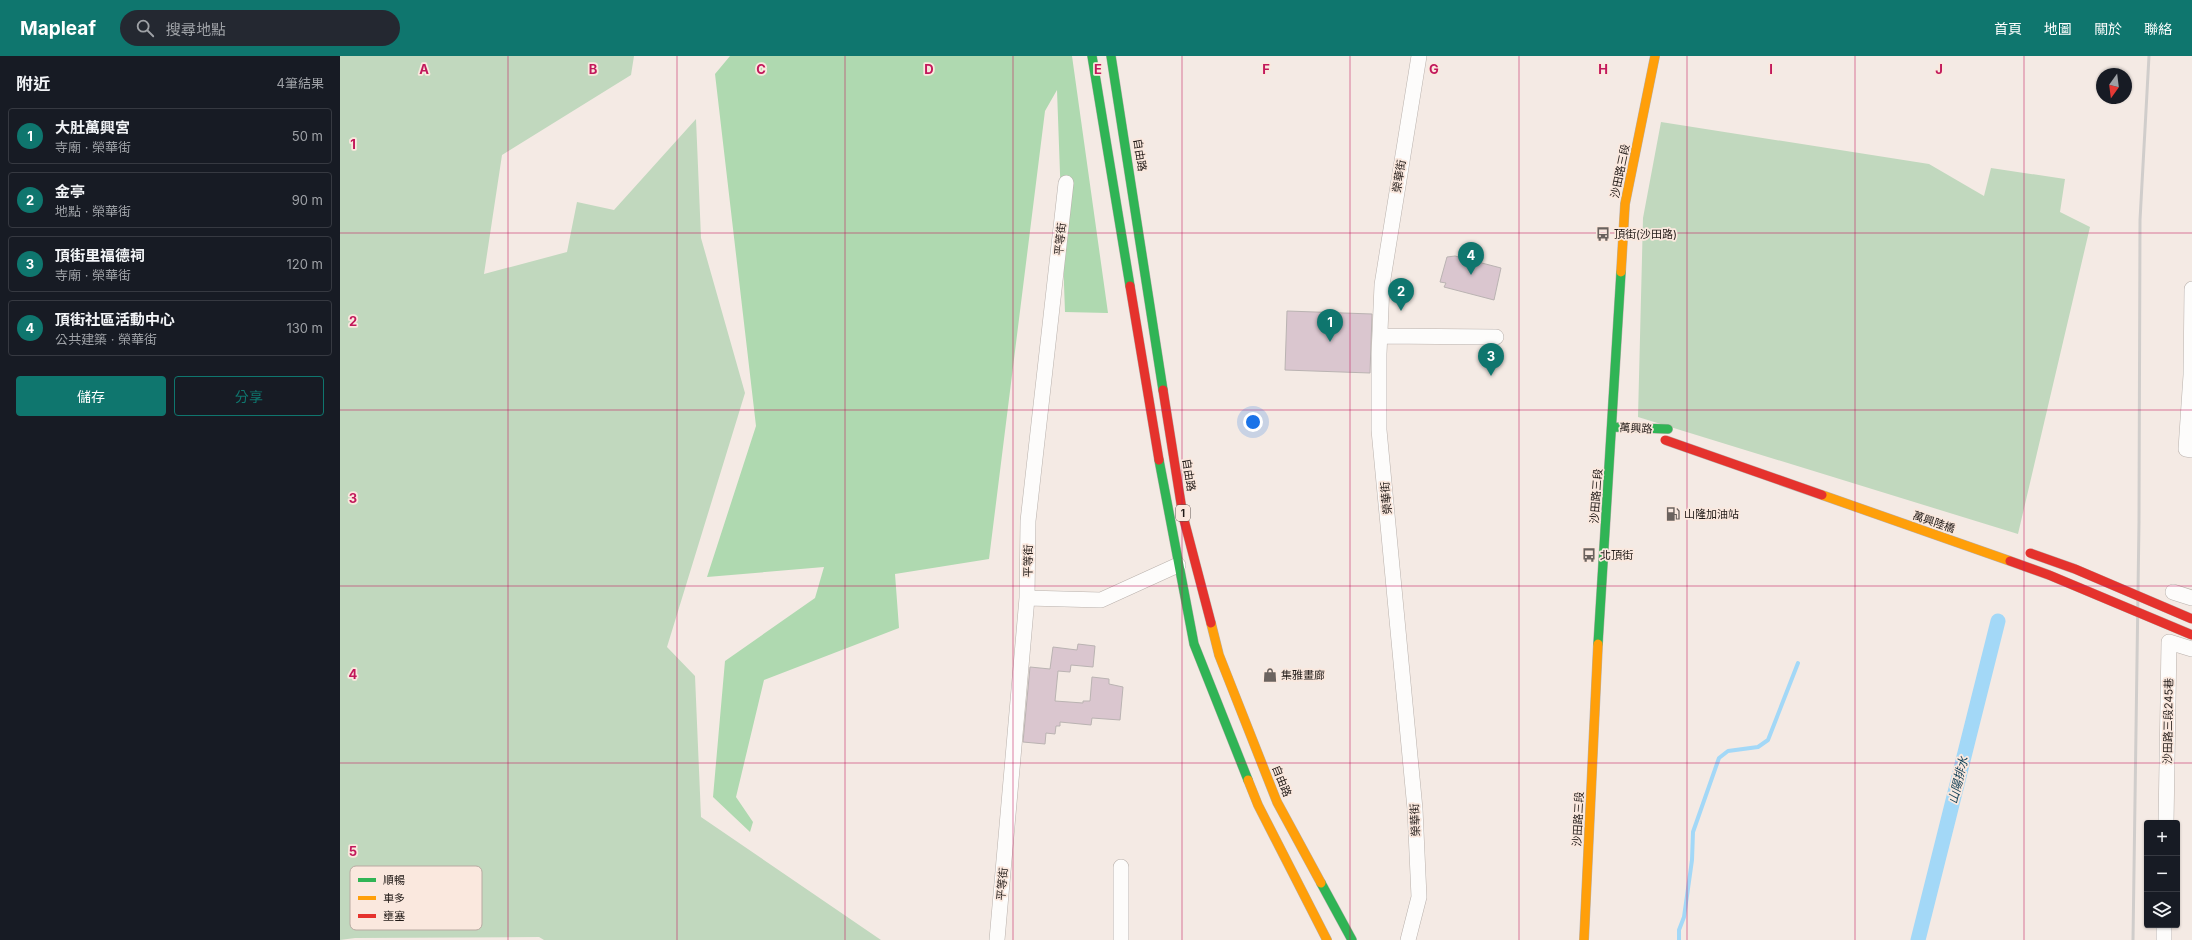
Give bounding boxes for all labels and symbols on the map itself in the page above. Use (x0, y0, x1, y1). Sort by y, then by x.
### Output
text: A (419, 61, 429, 77)
text: B (589, 61, 598, 77)
text: C (756, 61, 766, 77)
text: D (924, 61, 934, 77)
text: E (1094, 61, 1102, 77)
text: F (1262, 61, 1270, 77)
text: G (1429, 61, 1439, 77)
text: H (1598, 61, 1608, 77)
text: I (1769, 61, 1773, 77)
text: J (1935, 61, 1943, 77)
north arrow (2096, 68, 2132, 104)
text: 1 (350, 136, 356, 152)
street label: 自由路 (1131, 138, 1149, 172)
street label: 沙田路三段 (1607, 143, 1633, 199)
street label: 榮華街 (1390, 159, 1408, 193)
street label: 平等街 (1051, 222, 1069, 256)
bus stop icon: 頂街(沙田路) (1595, 226, 1611, 242)
place label: 頂街(沙田路) (1614, 227, 1677, 241)
pin: 4 (1458, 242, 1484, 275)
pin: 2 (1388, 278, 1414, 311)
pin: 1 (1317, 309, 1343, 342)
text: 2 (349, 313, 357, 329)
pin: 3 (1478, 343, 1504, 376)
your location (1243, 412, 1263, 432)
street label: 萬興路 (1619, 420, 1653, 436)
street label: 自由路 (1180, 458, 1198, 492)
street label: 沙田路三段 (1587, 468, 1605, 524)
street label: 榮華街 (1378, 481, 1394, 515)
text: 3 (349, 490, 357, 506)
road number: 1 (1176, 505, 1190, 521)
fuel station icon: 山隆加油站 (1665, 506, 1681, 522)
place label: 山隆加油站 (1684, 507, 1739, 521)
street label: 萬興陸橋 (1911, 508, 1957, 536)
street label: 平等街 (1021, 544, 1035, 578)
bus stop icon: 北頂街 (1581, 547, 1597, 563)
place label: 北頂街 (1600, 548, 1633, 562)
text: 4 (349, 666, 358, 682)
shop icon: 集雅畫廊 (1262, 667, 1278, 683)
place label: 集雅畫廊 (1281, 668, 1325, 682)
street label: 沙田路三段245巷 (2160, 678, 2176, 764)
water label: 山陽排水 (1945, 754, 1971, 805)
street label: 自由路 (1269, 763, 1295, 799)
street label: 沙田路三段 (1570, 791, 1586, 847)
street label: 榮華街 (1407, 803, 1423, 837)
text: 5 (349, 843, 357, 859)
legend (350, 866, 482, 930)
street label: 平等街 (994, 867, 1010, 901)
text: 順暢 (383, 873, 405, 887)
text: 車多 (383, 891, 405, 905)
text: 壅塞 (383, 909, 405, 923)

